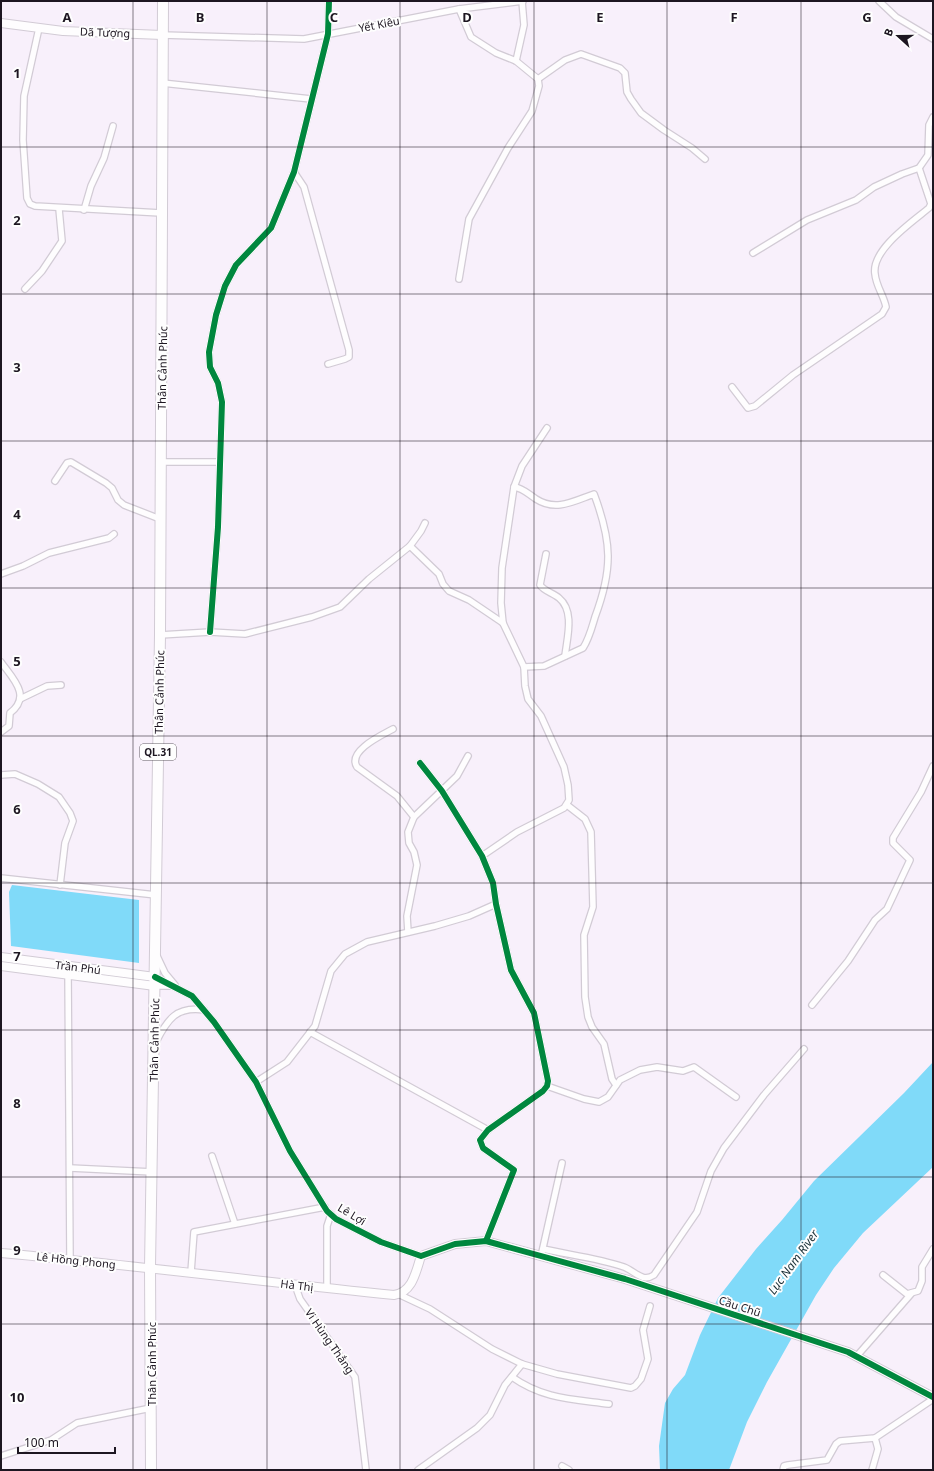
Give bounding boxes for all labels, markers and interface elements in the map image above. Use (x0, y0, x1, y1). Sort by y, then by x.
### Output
text: A (63, 8, 72, 26)
text: B (196, 8, 204, 26)
text: C (330, 8, 338, 26)
text: D (462, 8, 472, 26)
text: E (596, 8, 604, 26)
text: F (730, 8, 738, 26)
text: G (862, 8, 872, 26)
street label: Yết Kiêu (357, 13, 401, 35)
north arrow (878, 16, 918, 56)
street label: Dã Tượng (80, 24, 130, 40)
text: B (880, 26, 897, 38)
text: 1 (13, 64, 21, 82)
text: 2 (13, 211, 21, 229)
street label: Thân Cảnh Phúc (154, 326, 170, 410)
text: 3 (13, 358, 21, 376)
text: 4 (13, 505, 21, 523)
street label: Thân Cảnh Phúc (151, 650, 167, 734)
text: 5 (13, 652, 21, 670)
road number: QL.31 (140, 744, 176, 760)
text: 6 (13, 800, 21, 818)
text: 7 (13, 947, 21, 965)
street label: Trần Phú (54, 957, 102, 977)
street label: Thân Cảnh Phúc (146, 998, 162, 1082)
text: 8 (13, 1094, 21, 1112)
street label: Lê Lợi (335, 1200, 369, 1228)
water label: Lục Nam River (764, 1225, 823, 1298)
text: 9 (13, 1241, 21, 1259)
street label: Lê Hồng Phong (36, 1248, 116, 1272)
street label: Hà Thị (280, 1276, 314, 1294)
street label: Cầu Chũ (717, 1292, 763, 1320)
street label: Vi Hùng Thắng (302, 1305, 358, 1377)
street label: Thân Cảnh Phúc (144, 1322, 159, 1406)
text: 10 (10, 1388, 24, 1406)
scale bar (18, 1429, 115, 1455)
text: 100 m (24, 1434, 59, 1451)

